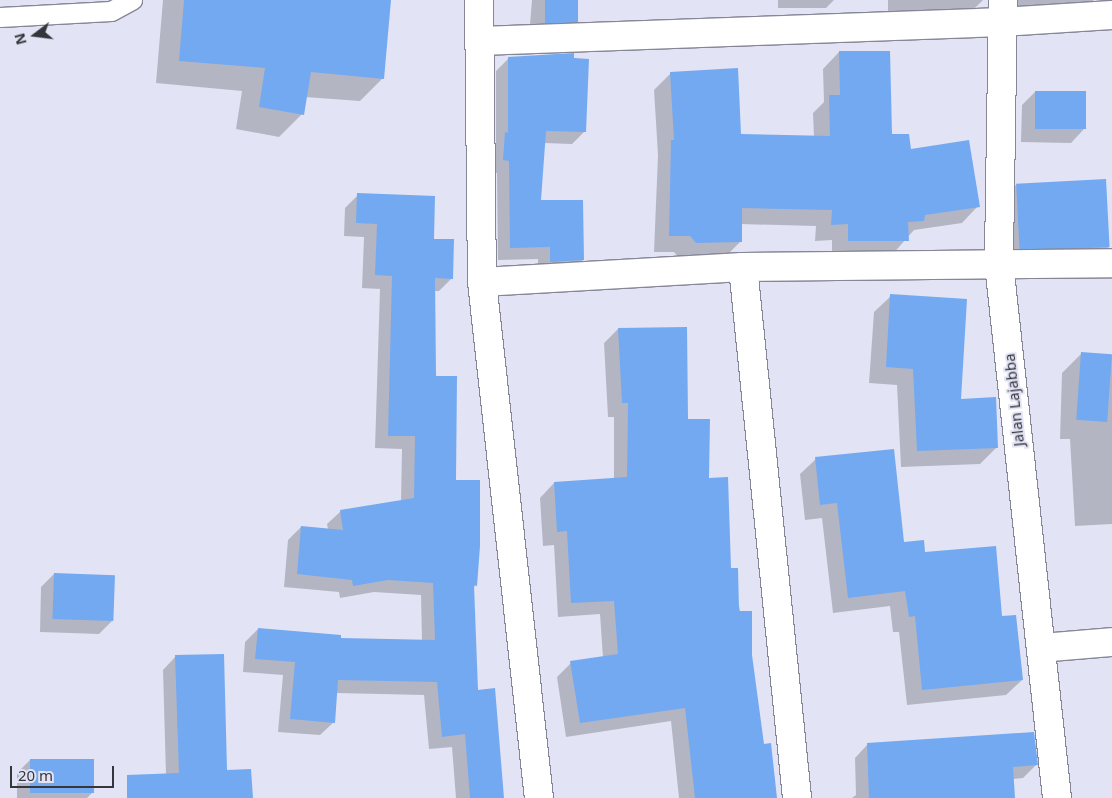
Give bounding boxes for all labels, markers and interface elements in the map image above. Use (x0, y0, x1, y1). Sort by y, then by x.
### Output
north arrow (10, 10, 60, 60)
text: N (9, 31, 31, 47)
street label: Jalan Lajabba (1000, 353, 1028, 447)
scale bar (12, 756, 116, 788)
text: 20 m (18, 765, 53, 785)

